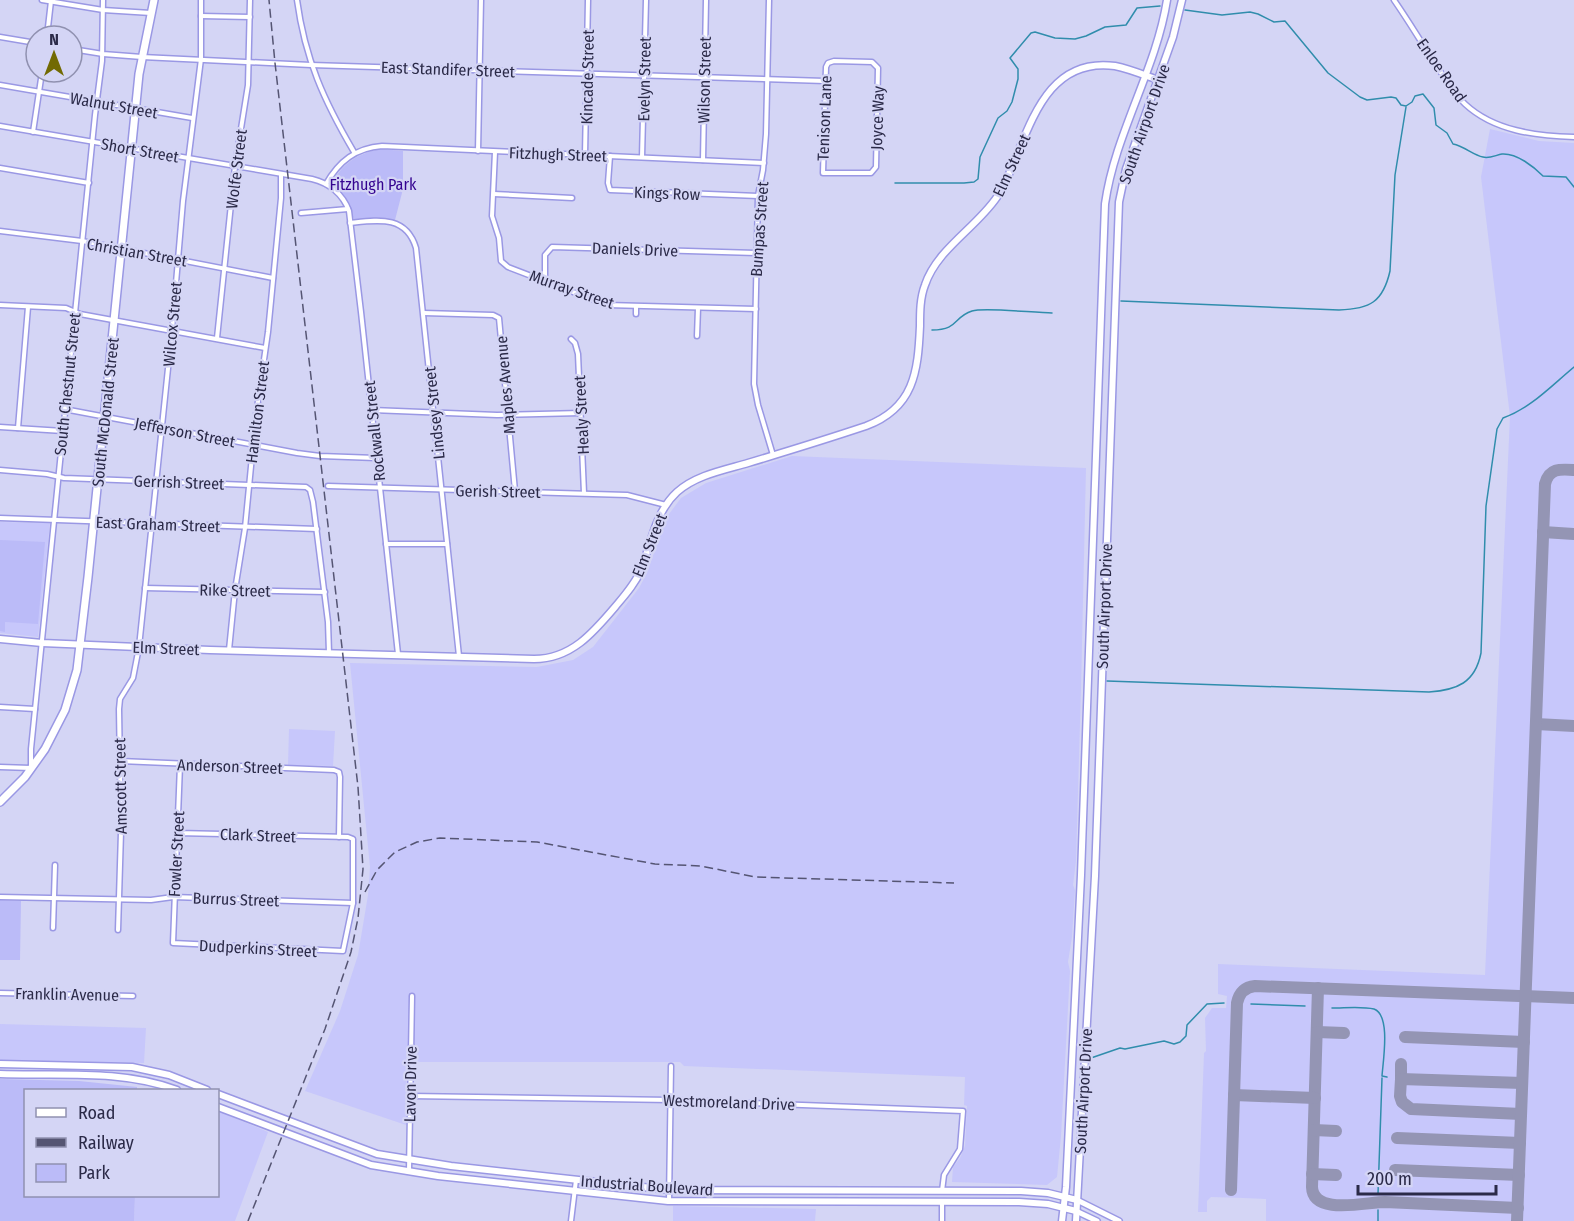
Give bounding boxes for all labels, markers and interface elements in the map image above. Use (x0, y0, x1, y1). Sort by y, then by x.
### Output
north arrow (24, 24, 84, 84)
street label: Kincade Street (577, 29, 598, 125)
text: N (49, 30, 59, 49)
street label: Enloe Road (1413, 35, 1470, 106)
street label: Evelyn Street (634, 36, 655, 122)
street label: Wilson Street (694, 36, 715, 124)
street label: East Standifer Street (381, 58, 516, 81)
street label: South Airport Drive (1115, 62, 1174, 187)
street label: Tenison Lane (814, 75, 835, 161)
street label: Joyce Way (867, 85, 888, 150)
street label: Walnut Street (69, 88, 160, 123)
street label: Wolfe Street (222, 127, 251, 210)
street label: Elm Street (989, 130, 1035, 200)
street label: Short Street (100, 134, 181, 167)
street label: Fitzhugh Street (509, 143, 608, 166)
park label: Fitzhugh Park (329, 175, 417, 194)
street label: Bumpas Street (747, 180, 772, 277)
street label: Kings Row (634, 183, 701, 204)
street label: Christian Street (85, 234, 189, 271)
street label: Daniels Drive (592, 239, 678, 260)
street label: Murray Street (527, 266, 617, 313)
street label: Wilcox Street (159, 280, 186, 367)
street label: South Chestnut Street (51, 311, 85, 456)
street label: Maples Avenue (492, 335, 519, 435)
street label: South McDonald Street (88, 336, 123, 488)
street label: Hamilton Street (242, 359, 273, 464)
street label: Lindsey Street (420, 365, 449, 460)
street label: Healy Street (570, 374, 593, 455)
street label: Rockwall Street (360, 379, 389, 482)
street label: Jefferson Street (133, 413, 238, 452)
street label: Gerrish Street (133, 471, 225, 494)
street label: Gerish Street (455, 481, 541, 502)
street label: Elm Street (628, 510, 671, 580)
street label: East Graham Street (95, 513, 221, 536)
street label: South Airport Drive (1093, 543, 1116, 669)
street label: Rike Street (199, 580, 271, 601)
street label: Elm Street (132, 638, 201, 659)
street label: Amscott Street (110, 737, 131, 834)
street label: Anderson Street (177, 755, 284, 778)
street label: Fowler Street (165, 810, 188, 898)
street label: Clark Street (220, 825, 297, 846)
street label: Burrus Street (192, 888, 280, 911)
street label: Dudperkins Street (199, 936, 318, 961)
street label: Franklin Avenue (15, 984, 119, 1005)
street label: South Airport Drive (1071, 1028, 1096, 1154)
street label: Lavon Drive (400, 1046, 421, 1122)
legend (24, 1089, 219, 1197)
street label: Westmoreland Drive (663, 1091, 795, 1114)
text: Road (78, 1102, 115, 1124)
text: Railway (78, 1132, 134, 1154)
scale bar (1358, 1158, 1496, 1196)
text: Park (78, 1162, 111, 1184)
text: 200 m (1367, 1168, 1412, 1190)
street label: Industrial Boulevard (580, 1171, 714, 1200)

